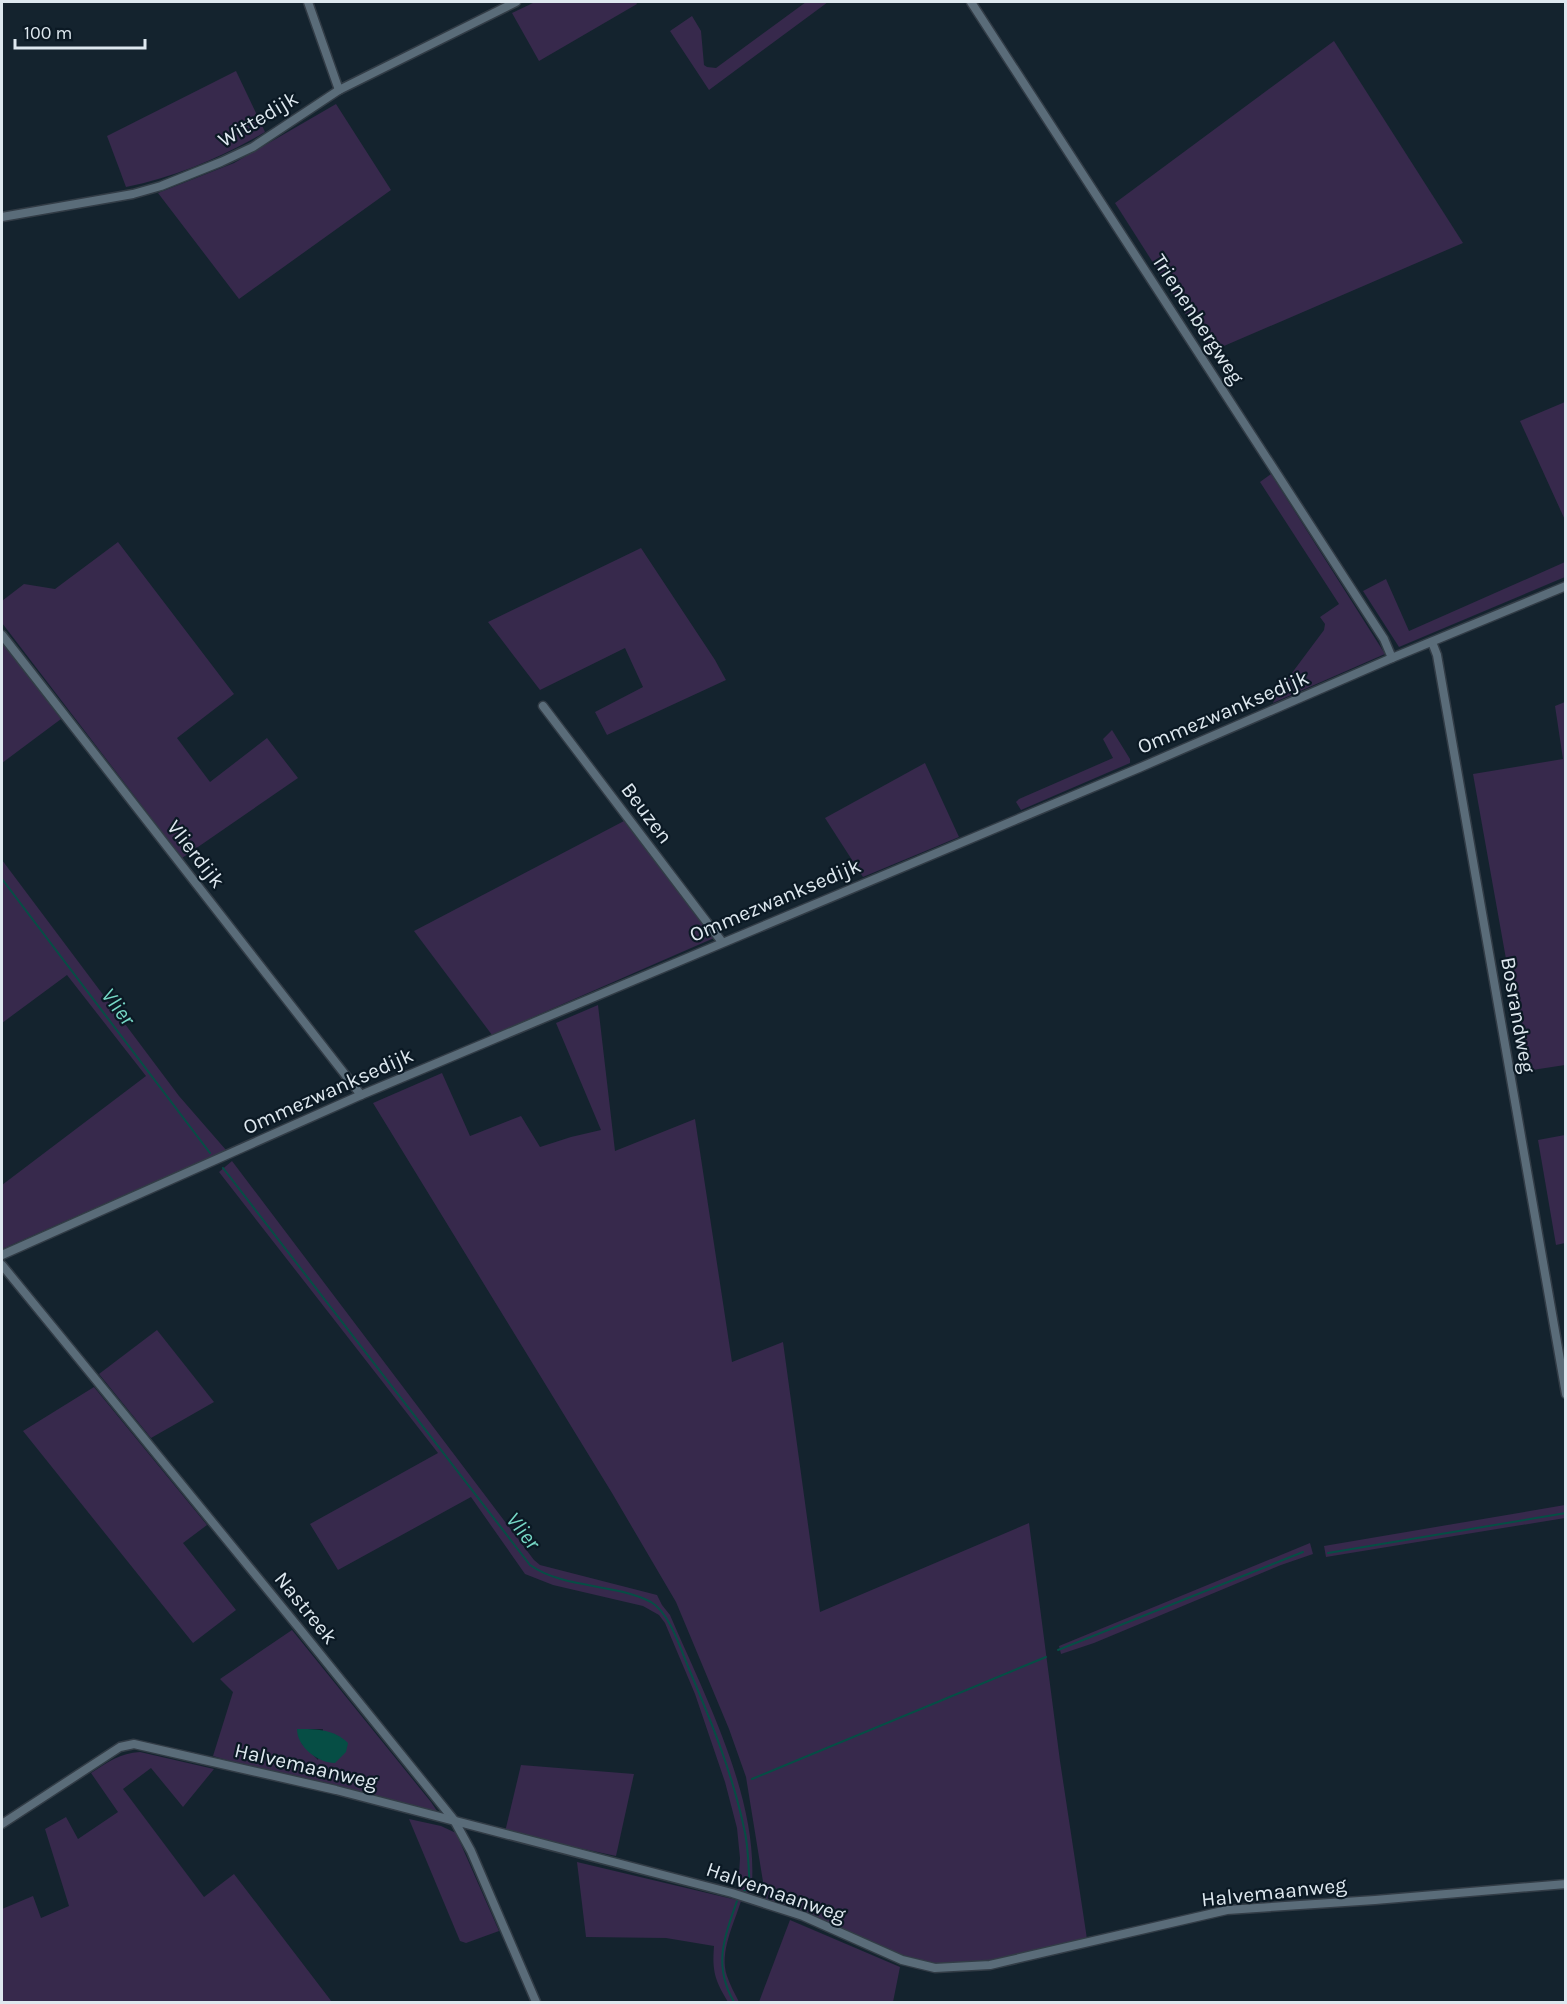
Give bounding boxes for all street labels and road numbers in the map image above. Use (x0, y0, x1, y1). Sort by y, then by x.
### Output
street label: Wittedijk (214, 86, 302, 152)
street label: Trienenbergweg (1147, 250, 1249, 389)
street label: Ommezwanksedijk (1134, 665, 1312, 759)
street label: Beuzen (616, 778, 678, 848)
street label: Vlierdijk (162, 815, 230, 893)
street label: Ommezwanksedijk (686, 853, 864, 947)
street label: Bosrandweg (1496, 955, 1540, 1075)
street label: Ommezwanksedijk (239, 1043, 417, 1139)
street label: Nastreek (270, 1567, 342, 1649)
street label: Halvemaanweg (232, 1738, 380, 1794)
street label: Halvemaanweg (703, 1857, 849, 1927)
street label: Halvemaanweg (1200, 1872, 1348, 1912)

